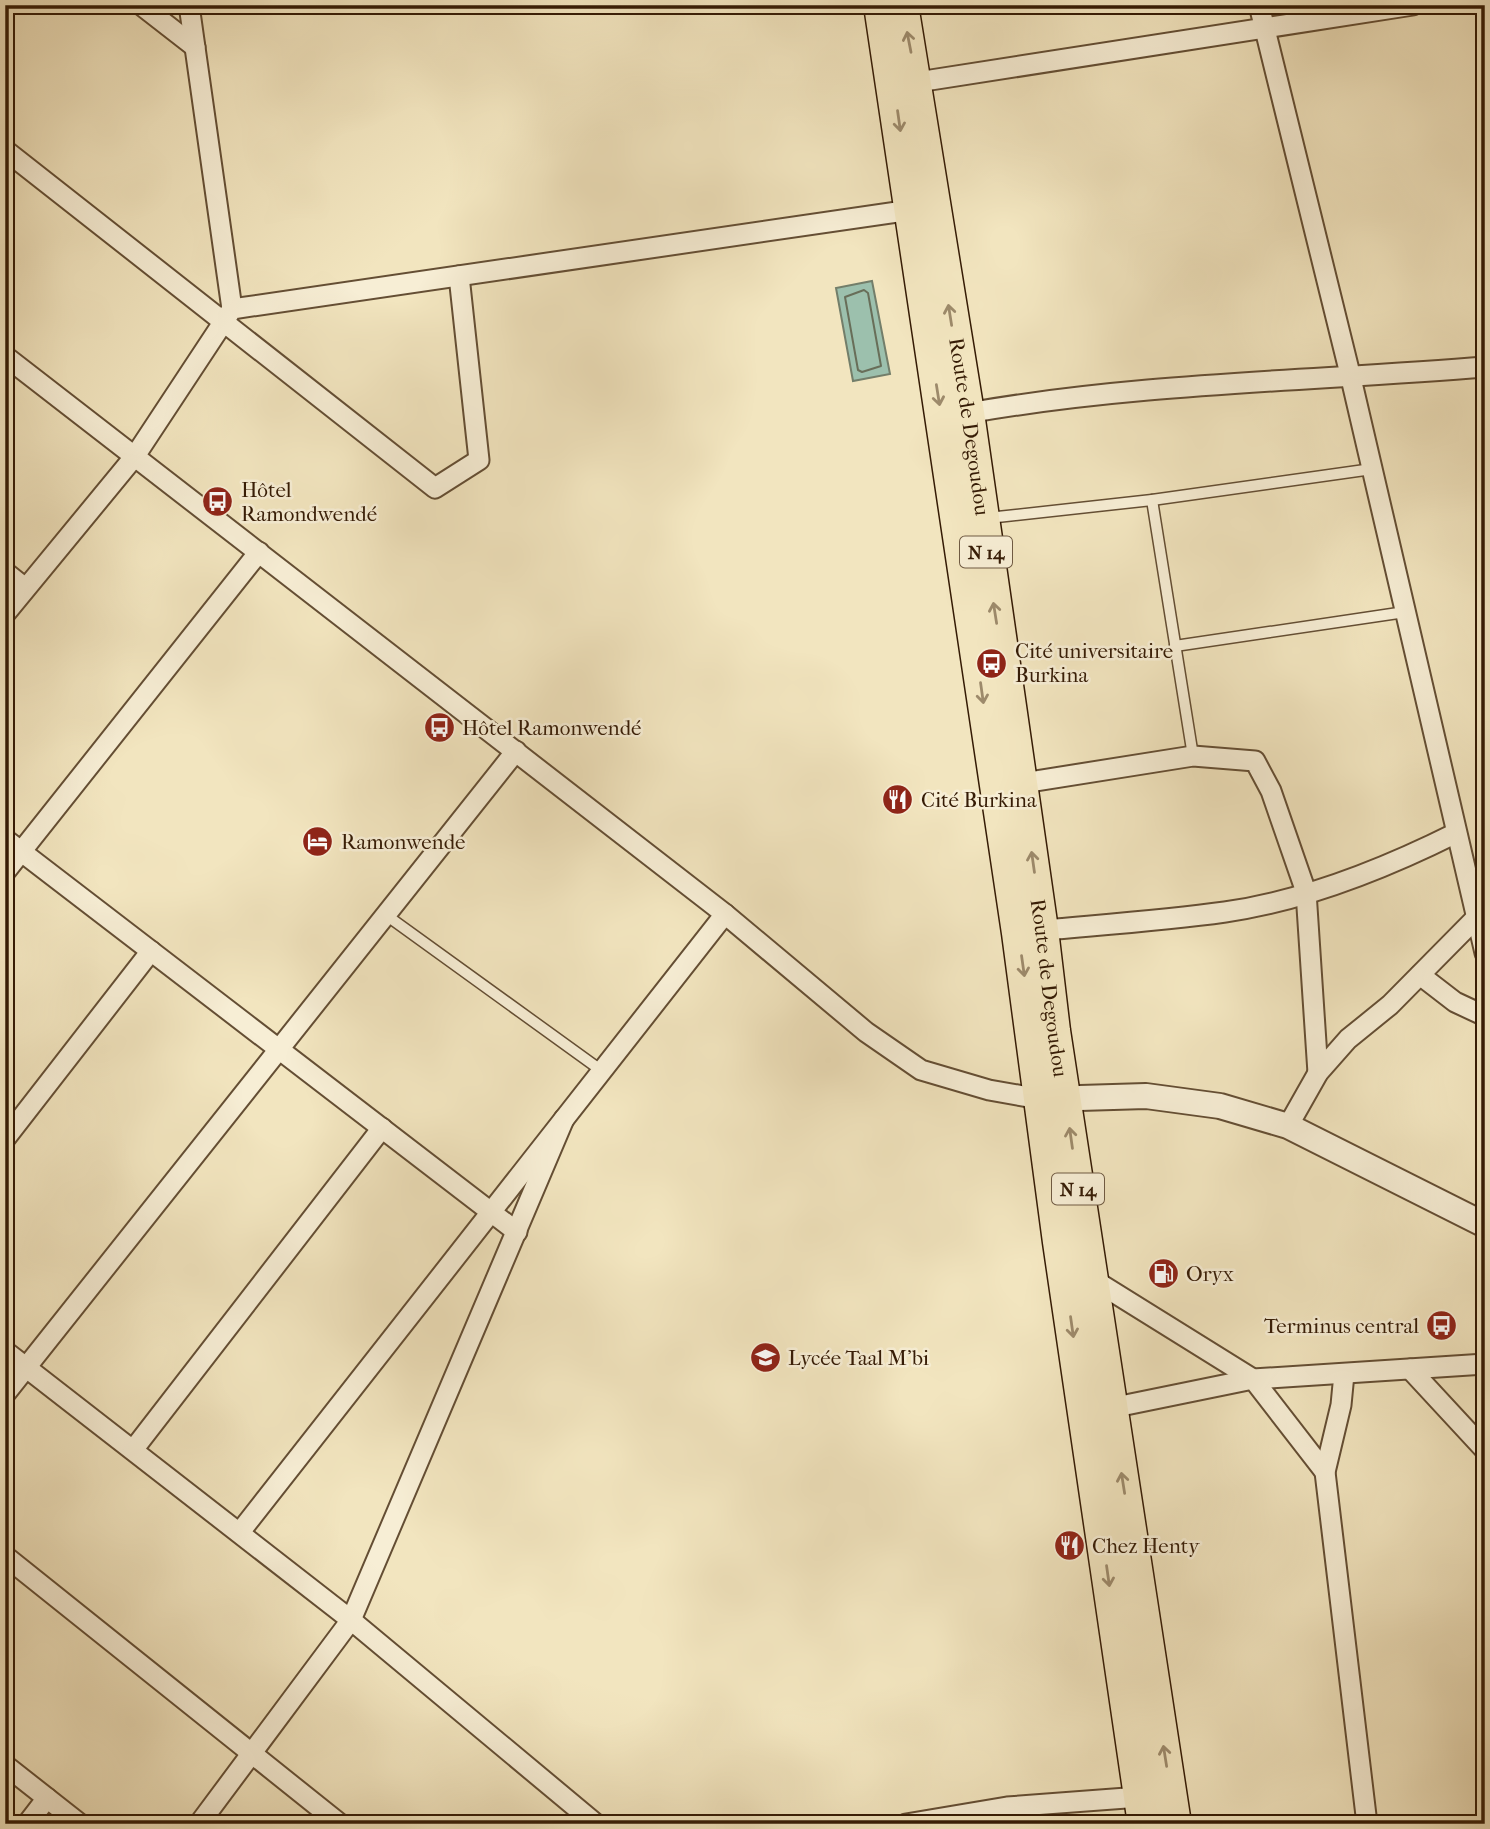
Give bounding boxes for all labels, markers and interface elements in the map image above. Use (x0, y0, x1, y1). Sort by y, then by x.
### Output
one-way arrow (902, 31, 915, 54)
one-way arrow (892, 109, 905, 132)
one-way arrow (943, 304, 956, 327)
street label: Route de Degoudou (944, 336, 995, 517)
one-way arrow (932, 383, 945, 406)
place label: Hôtel Ramondwendé (241, 478, 377, 526)
bus stop icon: Hôtel Ramondwendé (201, 485, 235, 519)
road number: N 14 (960, 537, 1012, 568)
one-way arrow (989, 602, 1002, 624)
place label: Cité universitaire Burkina (1015, 639, 1173, 687)
bus stop icon: Cité universitaire Burkina (975, 646, 1009, 680)
one-way arrow (975, 681, 988, 703)
bus stop icon: Hôtel Ramonwendé (422, 711, 456, 745)
place label: Hôtel Ramonwendé (462, 716, 641, 740)
restaurant icon: Cité Burkina (881, 783, 915, 817)
place label: Cité Burkina (921, 788, 1037, 812)
hotel icon: Ramonwende (301, 825, 335, 859)
place label: Ramonwende (341, 830, 465, 854)
one-way arrow (1026, 851, 1039, 874)
street label: Route de Degoudou (1026, 897, 1073, 1079)
one-way arrow (1016, 954, 1029, 977)
one-way arrow (1064, 1127, 1077, 1150)
road number: N 14 (1052, 1174, 1104, 1204)
fuel station icon: Oryx (1146, 1257, 1180, 1291)
place label: Oryx (1186, 1262, 1234, 1286)
bus stop icon: Terminus central (1425, 1309, 1459, 1343)
place label: Terminus central (1264, 1314, 1419, 1338)
one-way arrow (1066, 1315, 1079, 1338)
school or university icon: Lycée Taal M'bi (748, 1341, 782, 1375)
place label: Lycée Taal M'bi (788, 1346, 929, 1370)
one-way arrow (1116, 1472, 1129, 1495)
restaurant icon: Chez Henty (1052, 1529, 1086, 1563)
place label: Chez Henty (1092, 1534, 1200, 1558)
one-way arrow (1102, 1564, 1115, 1587)
one-way arrow (1158, 1745, 1171, 1768)

